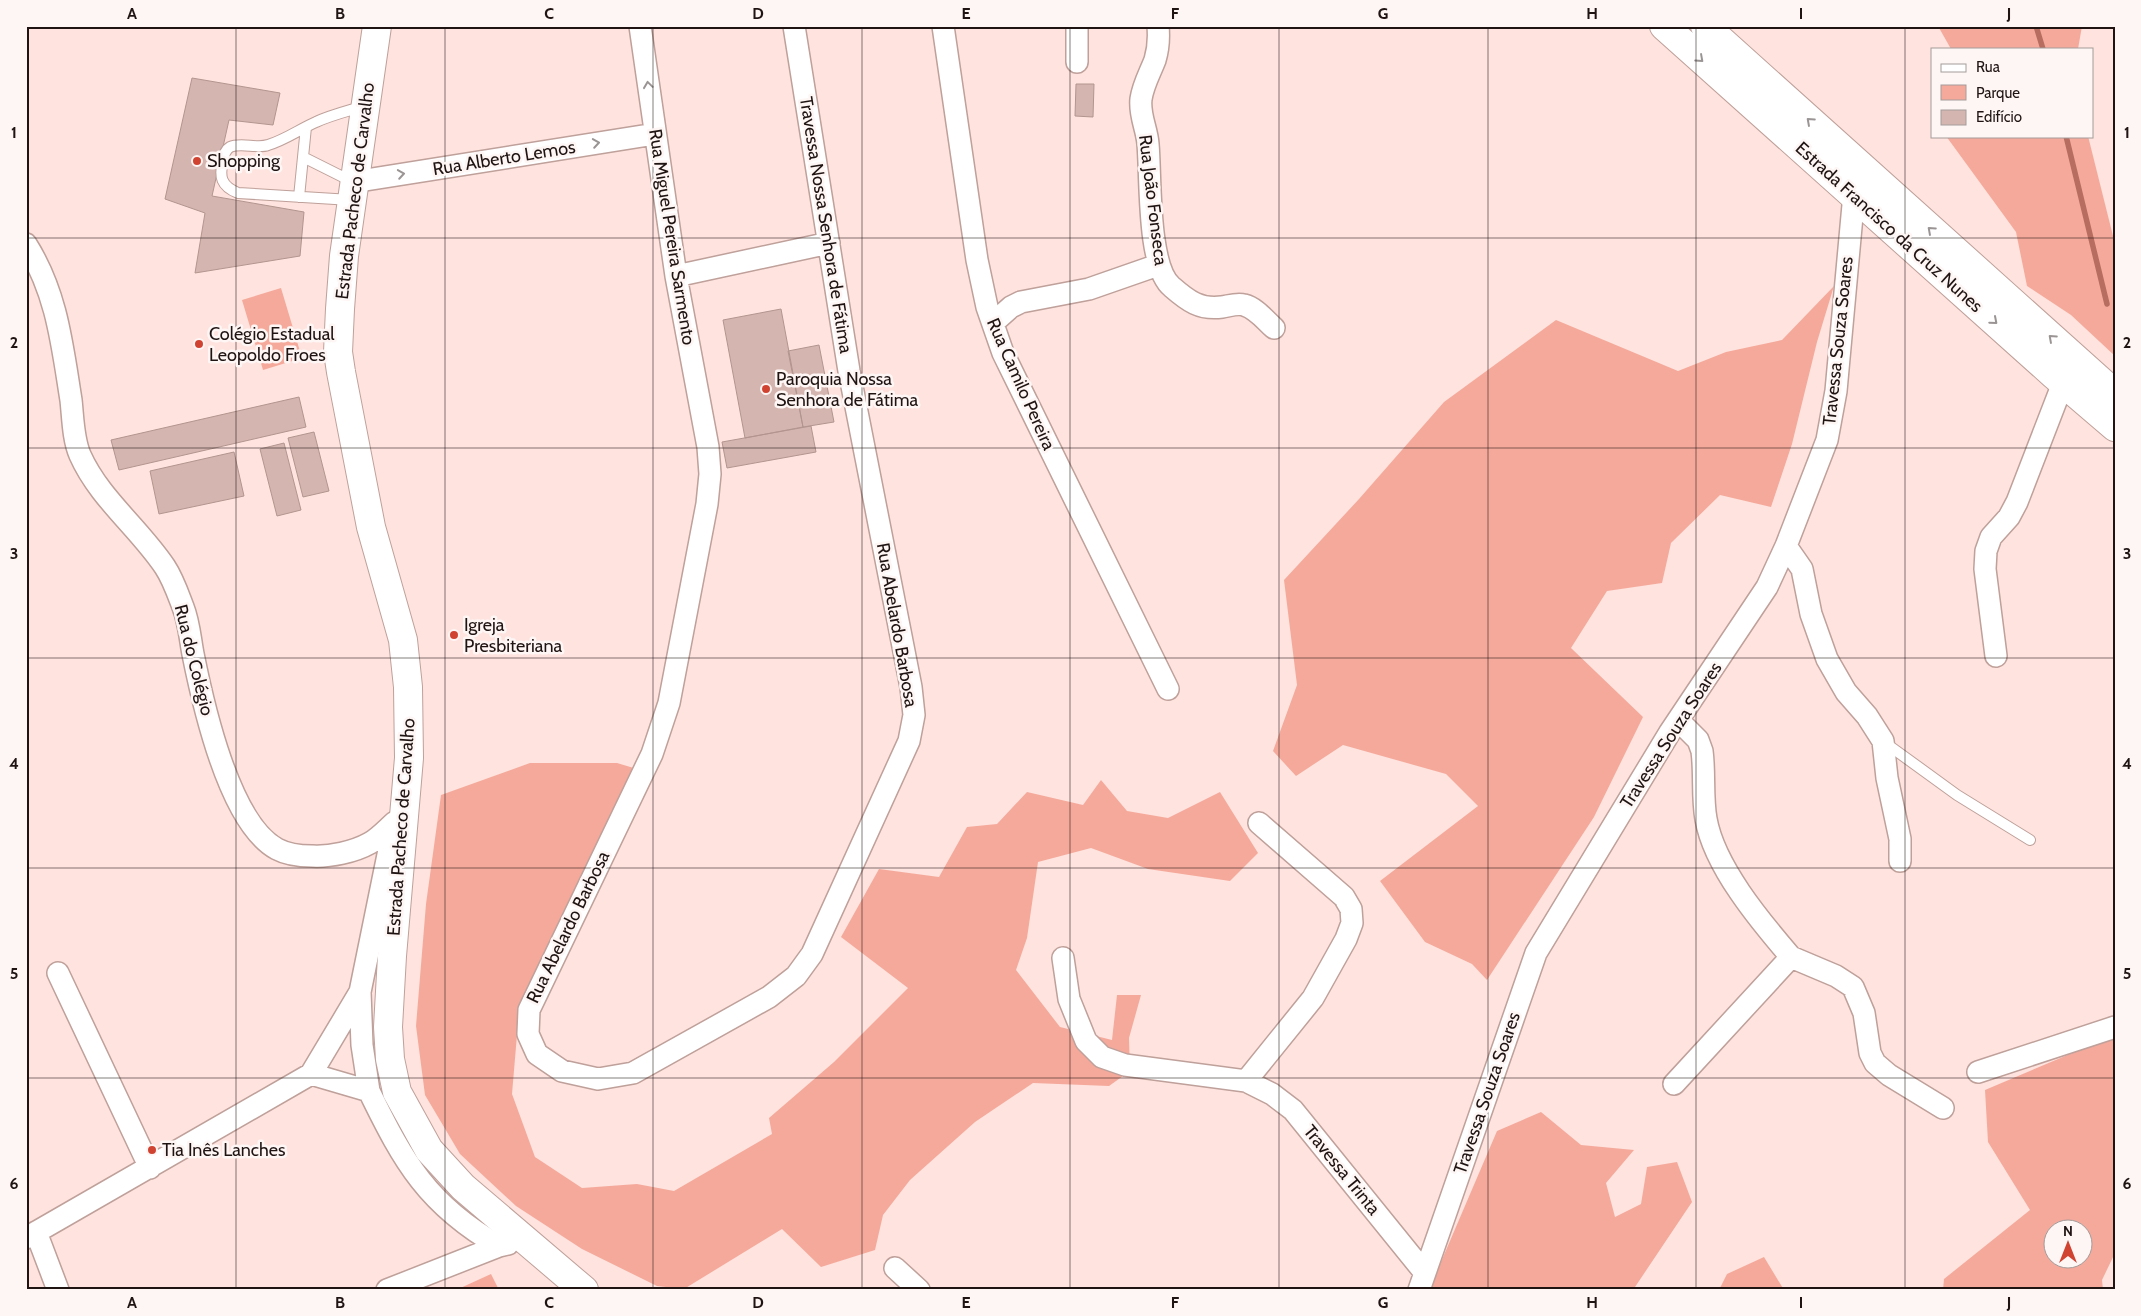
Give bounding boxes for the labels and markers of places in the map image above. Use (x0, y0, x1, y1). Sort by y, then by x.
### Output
place label: Shopping (207, 150, 281, 172)
marker: Shopping (191, 155, 203, 167)
place label: Colégio Estadual Leopoldo Froes (209, 323, 335, 366)
marker: Colégio Estadual Leopoldo Froes (193, 338, 205, 350)
place label: Paroquia Nossa Senhora de Fátima (776, 368, 918, 411)
marker: Paroquia Nossa Senhora de Fátima (760, 383, 772, 395)
place label: Igreja Presbiteriana (464, 614, 562, 657)
marker: Igreja Presbiteriana (448, 629, 460, 641)
place label: Tia Inês Lanches (162, 1139, 285, 1161)
marker: Tia Inês Lanches (146, 1144, 158, 1156)

